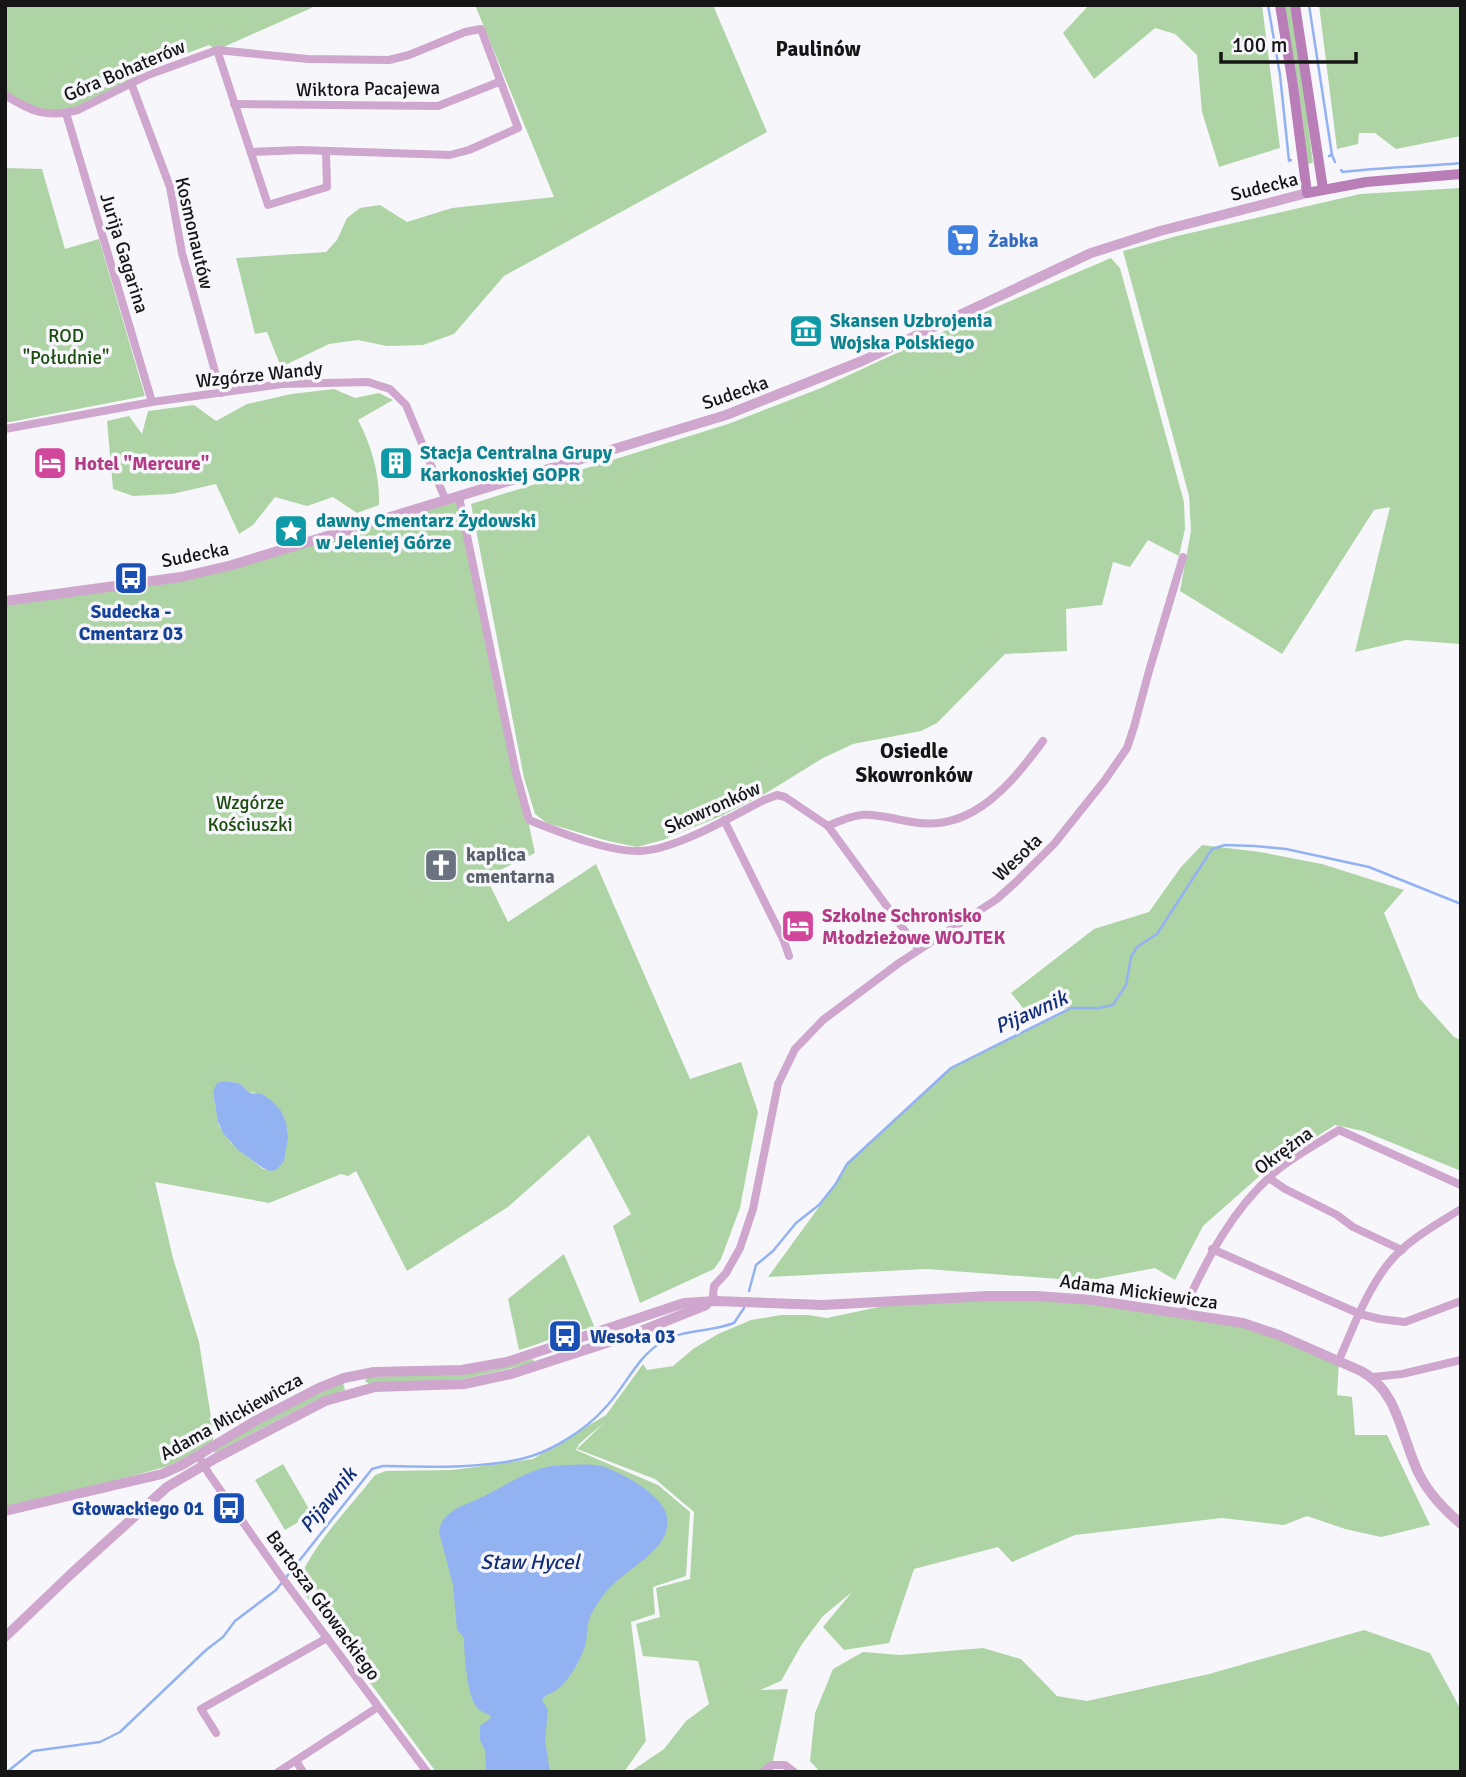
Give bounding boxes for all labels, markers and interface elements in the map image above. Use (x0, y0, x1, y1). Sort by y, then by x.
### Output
scale bar (1221, 21, 1356, 65)
text: 100 m (1232, 32, 1287, 58)
street label: Góra Bohaterów (60, 34, 189, 107)
district label: Paulinów (775, 36, 861, 62)
street label: Wiktora Pacajewa (296, 76, 440, 102)
street label: Sudecka (1228, 167, 1300, 207)
street label: Kosmonautów (169, 175, 219, 292)
street label: Jurija Gagarina (94, 190, 154, 316)
supermarket icon: Żabka (944, 221, 982, 259)
place label: Żabka (988, 229, 1039, 253)
place label: Skansen Uzbrojenia Wojska Polskiego (830, 309, 993, 355)
museum icon: Skansen Uzbrojenia Wojska Polskiego (787, 312, 825, 350)
park label: ROD "Południe" (23, 324, 109, 370)
street label: Wzgórze Wandy (195, 356, 324, 394)
street label: Sudecka (699, 370, 772, 415)
place label: Stacja Centralna Grupy Karkonoskiej GOPR (420, 441, 613, 487)
hotel icon: Hotel "Mercure" (31, 444, 69, 482)
building icon: Stacja Centralna Grupy Karkonoskiej GOPR (377, 444, 415, 482)
place label: Hotel "Mercure" (74, 452, 209, 476)
place label: dawny Cmentarz Żydowski w Jeleniej Górze (316, 509, 536, 555)
place icon: dawny Cmentarz Żydowski w Jeleniej Górze (272, 512, 310, 550)
street label: Sudecka (159, 537, 231, 573)
bus stop icon: Sudecka - Cmentarz 03 (112, 559, 150, 597)
place label: Sudecka - Cmentarz 03 (79, 600, 183, 646)
district label: Osiedle Skowronków (855, 738, 973, 788)
street label: Skowronków (661, 776, 764, 840)
park label: Wzgórze Kościuszki (207, 791, 293, 837)
street label: Wesoła (988, 829, 1047, 887)
place label: kaplica cmentarna (466, 843, 555, 889)
church icon: kaplica cmentarna (422, 846, 460, 884)
place label: Szkolne Schronisko Młodzieżowe WOJTEK (822, 904, 1005, 950)
hotel icon: Szkolne Schronisko Młodzieżowe WOJTEK (779, 907, 817, 945)
water label: Pijawnik (991, 984, 1074, 1039)
street label: Okrężna (1250, 1122, 1318, 1180)
street label: Adama Mickiewicza (1058, 1269, 1220, 1315)
bus stop icon: Wesoła 03 (546, 1317, 584, 1355)
place label: Wesoła 03 (590, 1325, 676, 1349)
street label: Adama Mickiewicza (156, 1368, 307, 1466)
water label: Pijawnik (294, 1460, 364, 1538)
bus stop icon: Głowackiego 01 (210, 1489, 248, 1527)
place label: Głowackiego 01 (72, 1497, 204, 1521)
street label: Bartosza Głowackiego (261, 1526, 386, 1685)
water label: Staw Hycel (480, 1549, 582, 1575)

